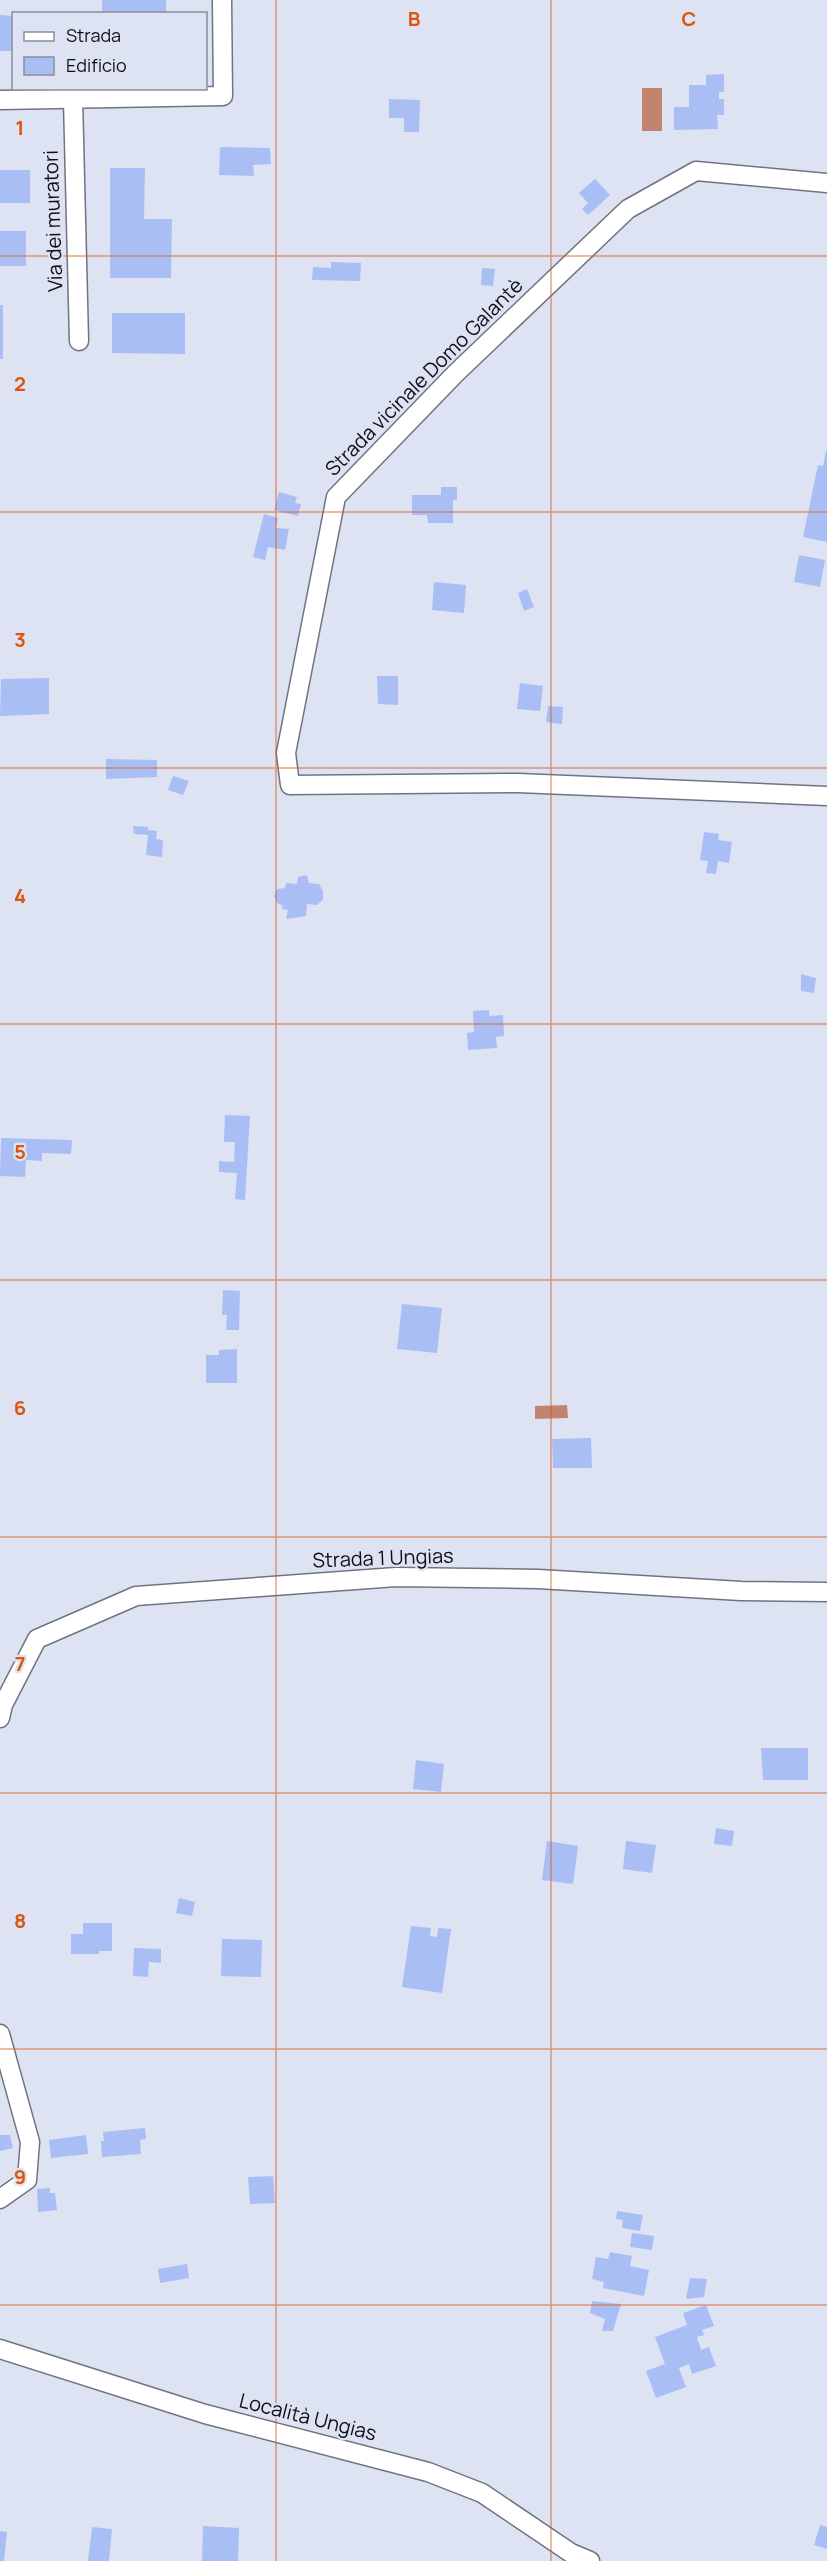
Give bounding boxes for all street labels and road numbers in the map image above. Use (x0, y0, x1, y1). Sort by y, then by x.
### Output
street label: Via dei muratori (37, 150, 68, 292)
street label: Strada vicinale Domo Galantè (319, 272, 528, 481)
street label: Strada 1 Ungias (312, 1542, 454, 1573)
street label: Località Ungias (237, 2386, 380, 2447)

